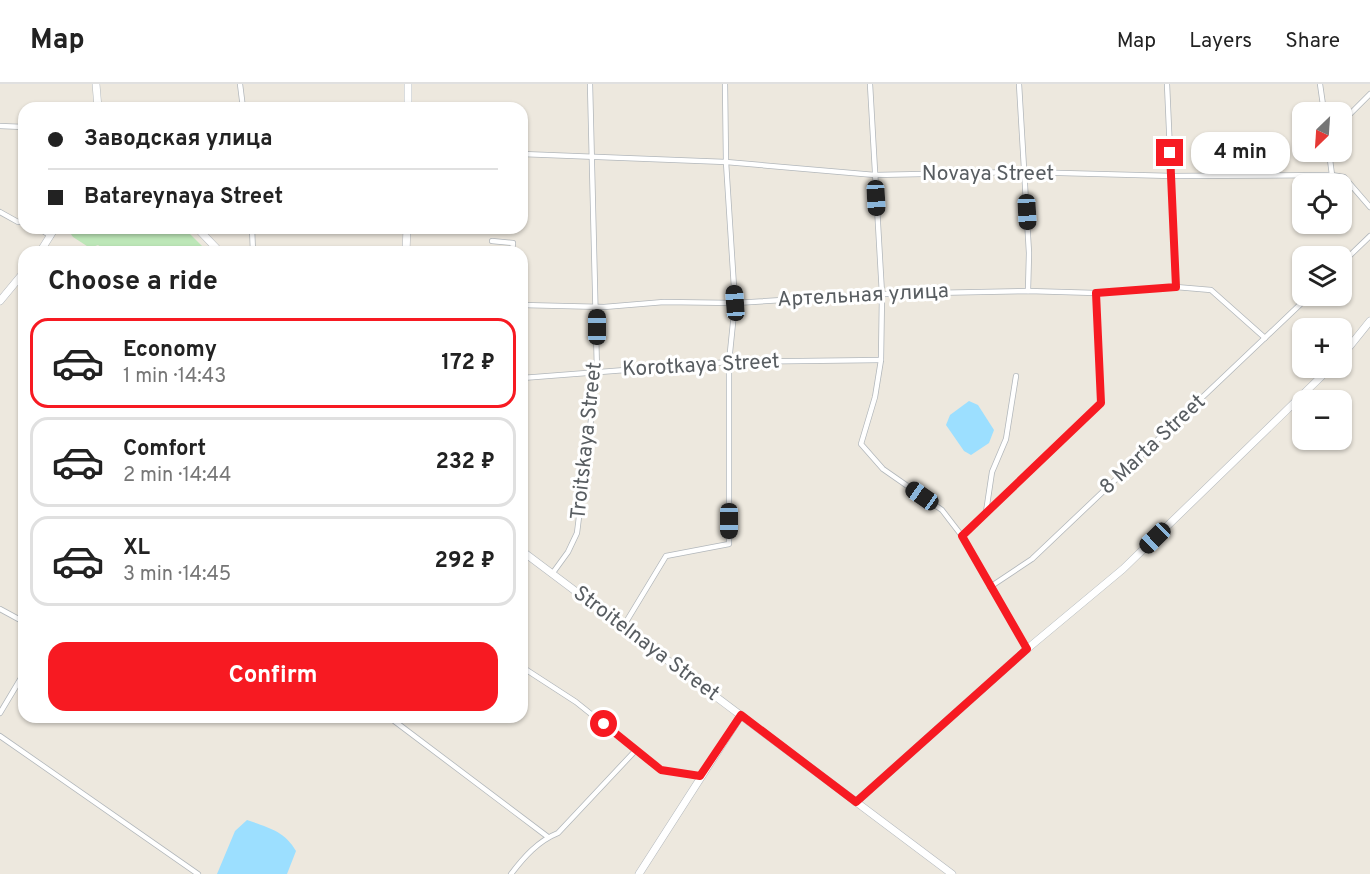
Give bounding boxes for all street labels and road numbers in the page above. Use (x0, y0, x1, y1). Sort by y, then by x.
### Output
street label: Novaya Street (922, 161, 1054, 188)
street label: Артельная улица (776, 278, 950, 314)
street label: Korotkaya Street (622, 348, 780, 384)
street label: Troitskaya Street (565, 361, 609, 521)
street label: 8 Marta Street (1094, 389, 1212, 501)
street label: Stroitelnaya Street (568, 580, 724, 708)

